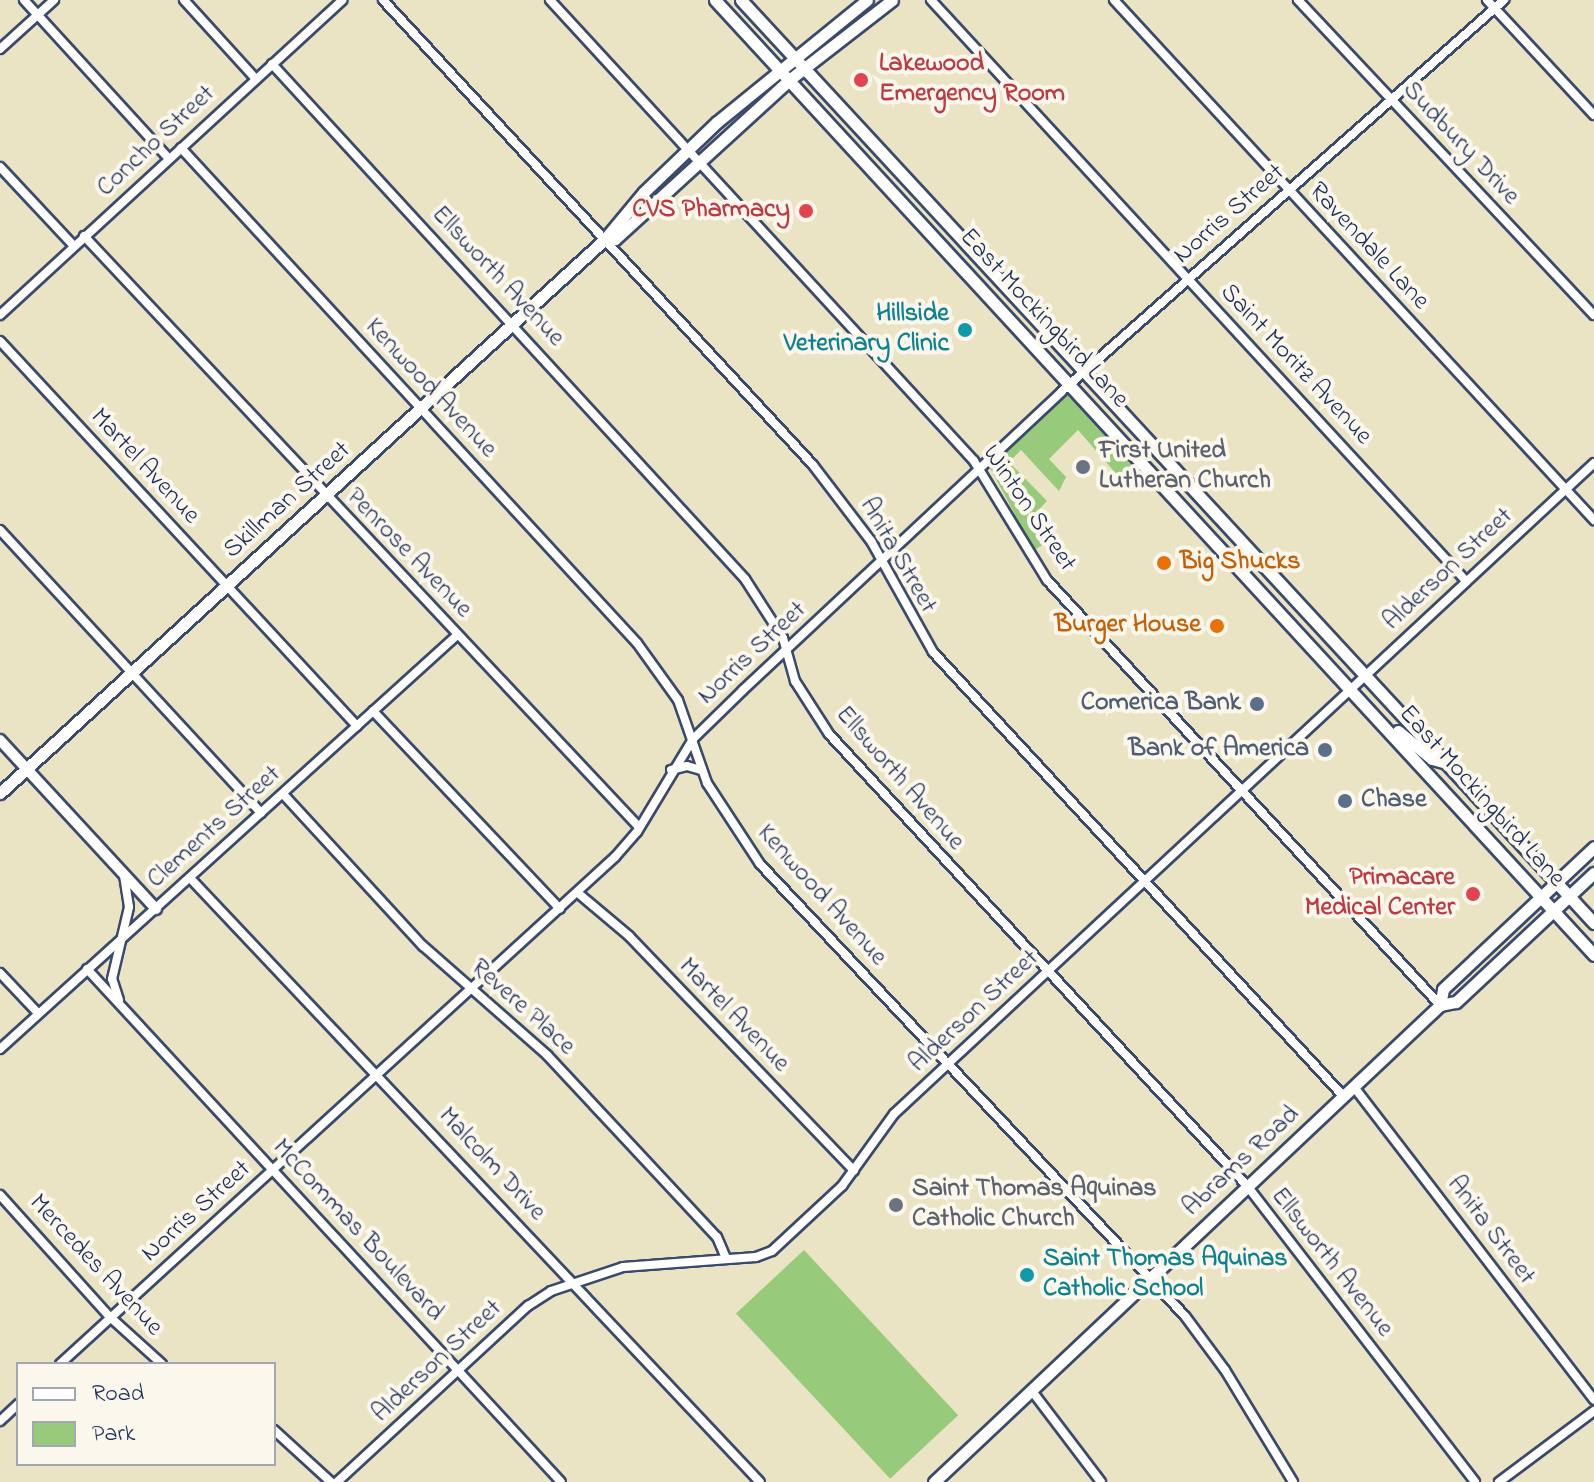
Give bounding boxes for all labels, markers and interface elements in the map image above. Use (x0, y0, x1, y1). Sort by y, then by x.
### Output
place label: Lakewood Emergency Room (879, 49, 1065, 110)
marker: Lakewood Emergency Room (850, 69, 872, 91)
street label: Sudbury Drive (1395, 76, 1525, 212)
street label: Concho Street (91, 79, 223, 205)
street label: Norris Street (1168, 158, 1292, 272)
street label: Ravendale Lane (1301, 177, 1435, 317)
place label: CVS Pharmacy (632, 195, 790, 227)
street label: Ellsworth Avenue (424, 200, 570, 354)
marker: CVS Pharmacy (797, 202, 815, 220)
street label: East Mockingbird Lane (952, 223, 1134, 415)
street label: Saint Moritz Avenue (1212, 278, 1378, 452)
place label: Hillside Veterinary Clinic (784, 299, 949, 360)
street label: Kenwood Avenue (357, 313, 503, 465)
marker: Hillside Veterinary Clinic (956, 321, 974, 339)
street label: Martel Avenue (83, 403, 205, 531)
street label: Skillman Street (218, 436, 358, 566)
place label: First United Lutheran Church (1099, 436, 1271, 498)
street label: Winton Street (974, 440, 1082, 578)
marker: First United Lutheran Church (1074, 458, 1092, 476)
street label: Penrose Avenue (338, 483, 478, 625)
street label: Anita Street (851, 493, 943, 619)
street label: Alderson Street (1378, 502, 1520, 638)
place label: Big Shucks (1180, 547, 1300, 579)
marker: Big Shucks (1155, 554, 1173, 572)
street label: Norris Street (692, 596, 814, 712)
place label: Burger House (1054, 610, 1201, 642)
marker: Burger House (1208, 617, 1226, 635)
place label: Comerica Bank (1081, 688, 1241, 720)
marker: Comerica Bank (1248, 695, 1266, 713)
street label: East Mockingbird Lane (1391, 699, 1571, 895)
street label: Ellsworth Avenue (828, 700, 970, 858)
place label: Bank of America (1129, 734, 1309, 766)
marker: Bank of America (1316, 741, 1334, 759)
street label: Clements Street (142, 760, 288, 896)
place label: Chase (1361, 785, 1427, 817)
marker: Chase (1336, 792, 1354, 810)
street label: Kenwood Avenue (749, 819, 893, 973)
place label: Primacare Medical Center (1305, 863, 1455, 924)
marker: Primacare Medical Center (1462, 883, 1484, 905)
street label: Alderson Street (904, 944, 1046, 1080)
street label: Martel Avenue (671, 952, 795, 1080)
street label: Revere Place (463, 953, 581, 1063)
street label: Abrams Road (1177, 1100, 1307, 1224)
street label: Malcolm Drive (431, 1102, 551, 1228)
street label: McCommas Boulevard (264, 1133, 450, 1329)
street label: Norris Street (136, 1155, 258, 1269)
street label: Anita Street (1439, 1170, 1541, 1292)
place label: Saint Thomas Aquinas Catholic Church (912, 1174, 1157, 1236)
street label: Ellsworth Avenue (1263, 1182, 1399, 1344)
street label: Mercedes Avenue (21, 1189, 169, 1343)
marker: Saint Thomas Aquinas Catholic Church (887, 1196, 905, 1214)
place label: Saint Thomas Aquinas Catholic School (1043, 1244, 1288, 1306)
marker: Saint Thomas Aquinas Catholic School (1018, 1266, 1036, 1284)
street label: Alderson Street (367, 1294, 509, 1430)
legend (16, 1362, 276, 1466)
text: Road (92, 1377, 144, 1412)
text: Park (92, 1417, 135, 1452)

